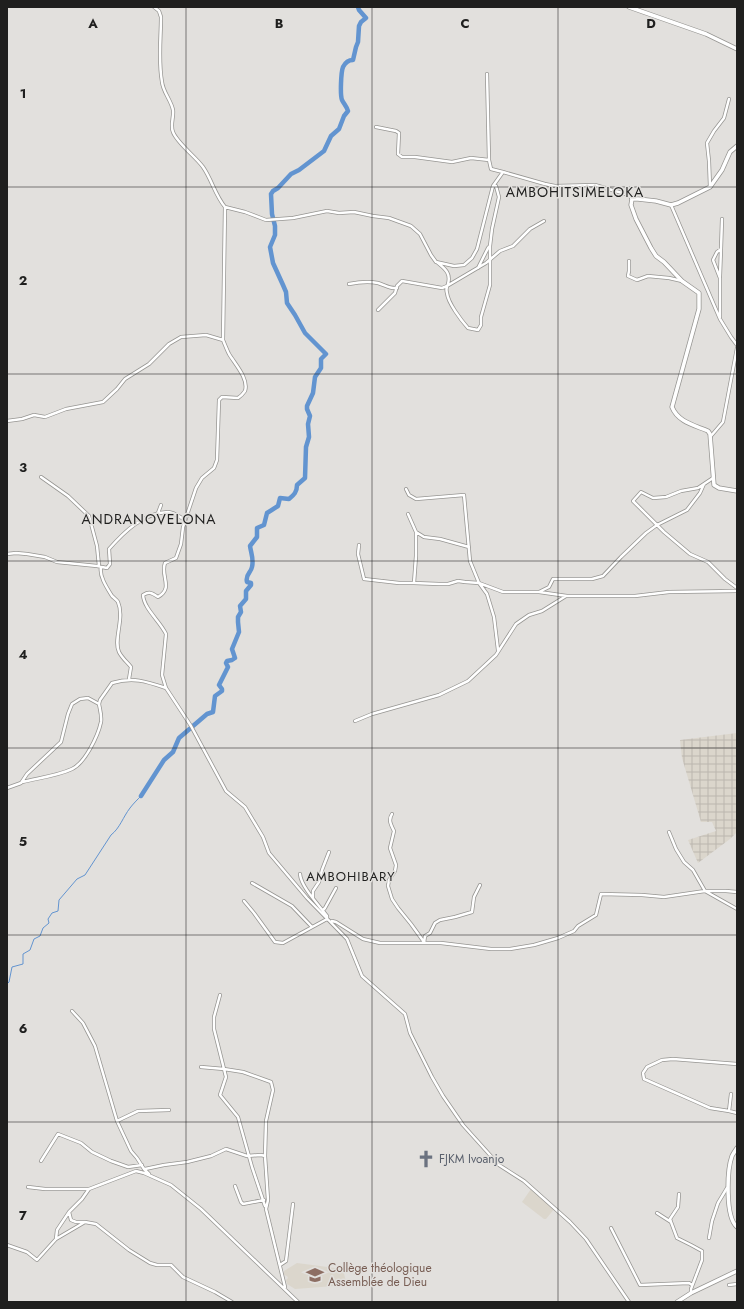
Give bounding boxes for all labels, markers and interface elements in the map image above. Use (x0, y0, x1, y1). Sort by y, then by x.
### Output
text: A (87, 14, 98, 33)
text: B (275, 14, 284, 33)
text: C (460, 14, 470, 33)
text: D (646, 14, 656, 33)
text: 1 (20, 84, 26, 103)
district label: AMBOHITSIMELOKA (506, 182, 644, 202)
text: 2 (19, 271, 27, 290)
text: 3 (19, 458, 27, 477)
district label: ANDRANOVELONA (81, 509, 217, 529)
text: 4 (18, 645, 28, 664)
text: 5 (19, 832, 27, 851)
district label: AMBOHIBARY (306, 867, 396, 886)
text: 6 (19, 1019, 28, 1038)
church icon: FJKM Ivoanjo (416, 1149, 436, 1169)
place label: FJKM Ivoanjo (439, 1150, 505, 1168)
text: 7 (19, 1206, 27, 1225)
place label: Collège théologique Assemblée de Dieu (328, 1259, 432, 1291)
school or university icon: Collège théologique Assemblée de Dieu (305, 1265, 325, 1285)

